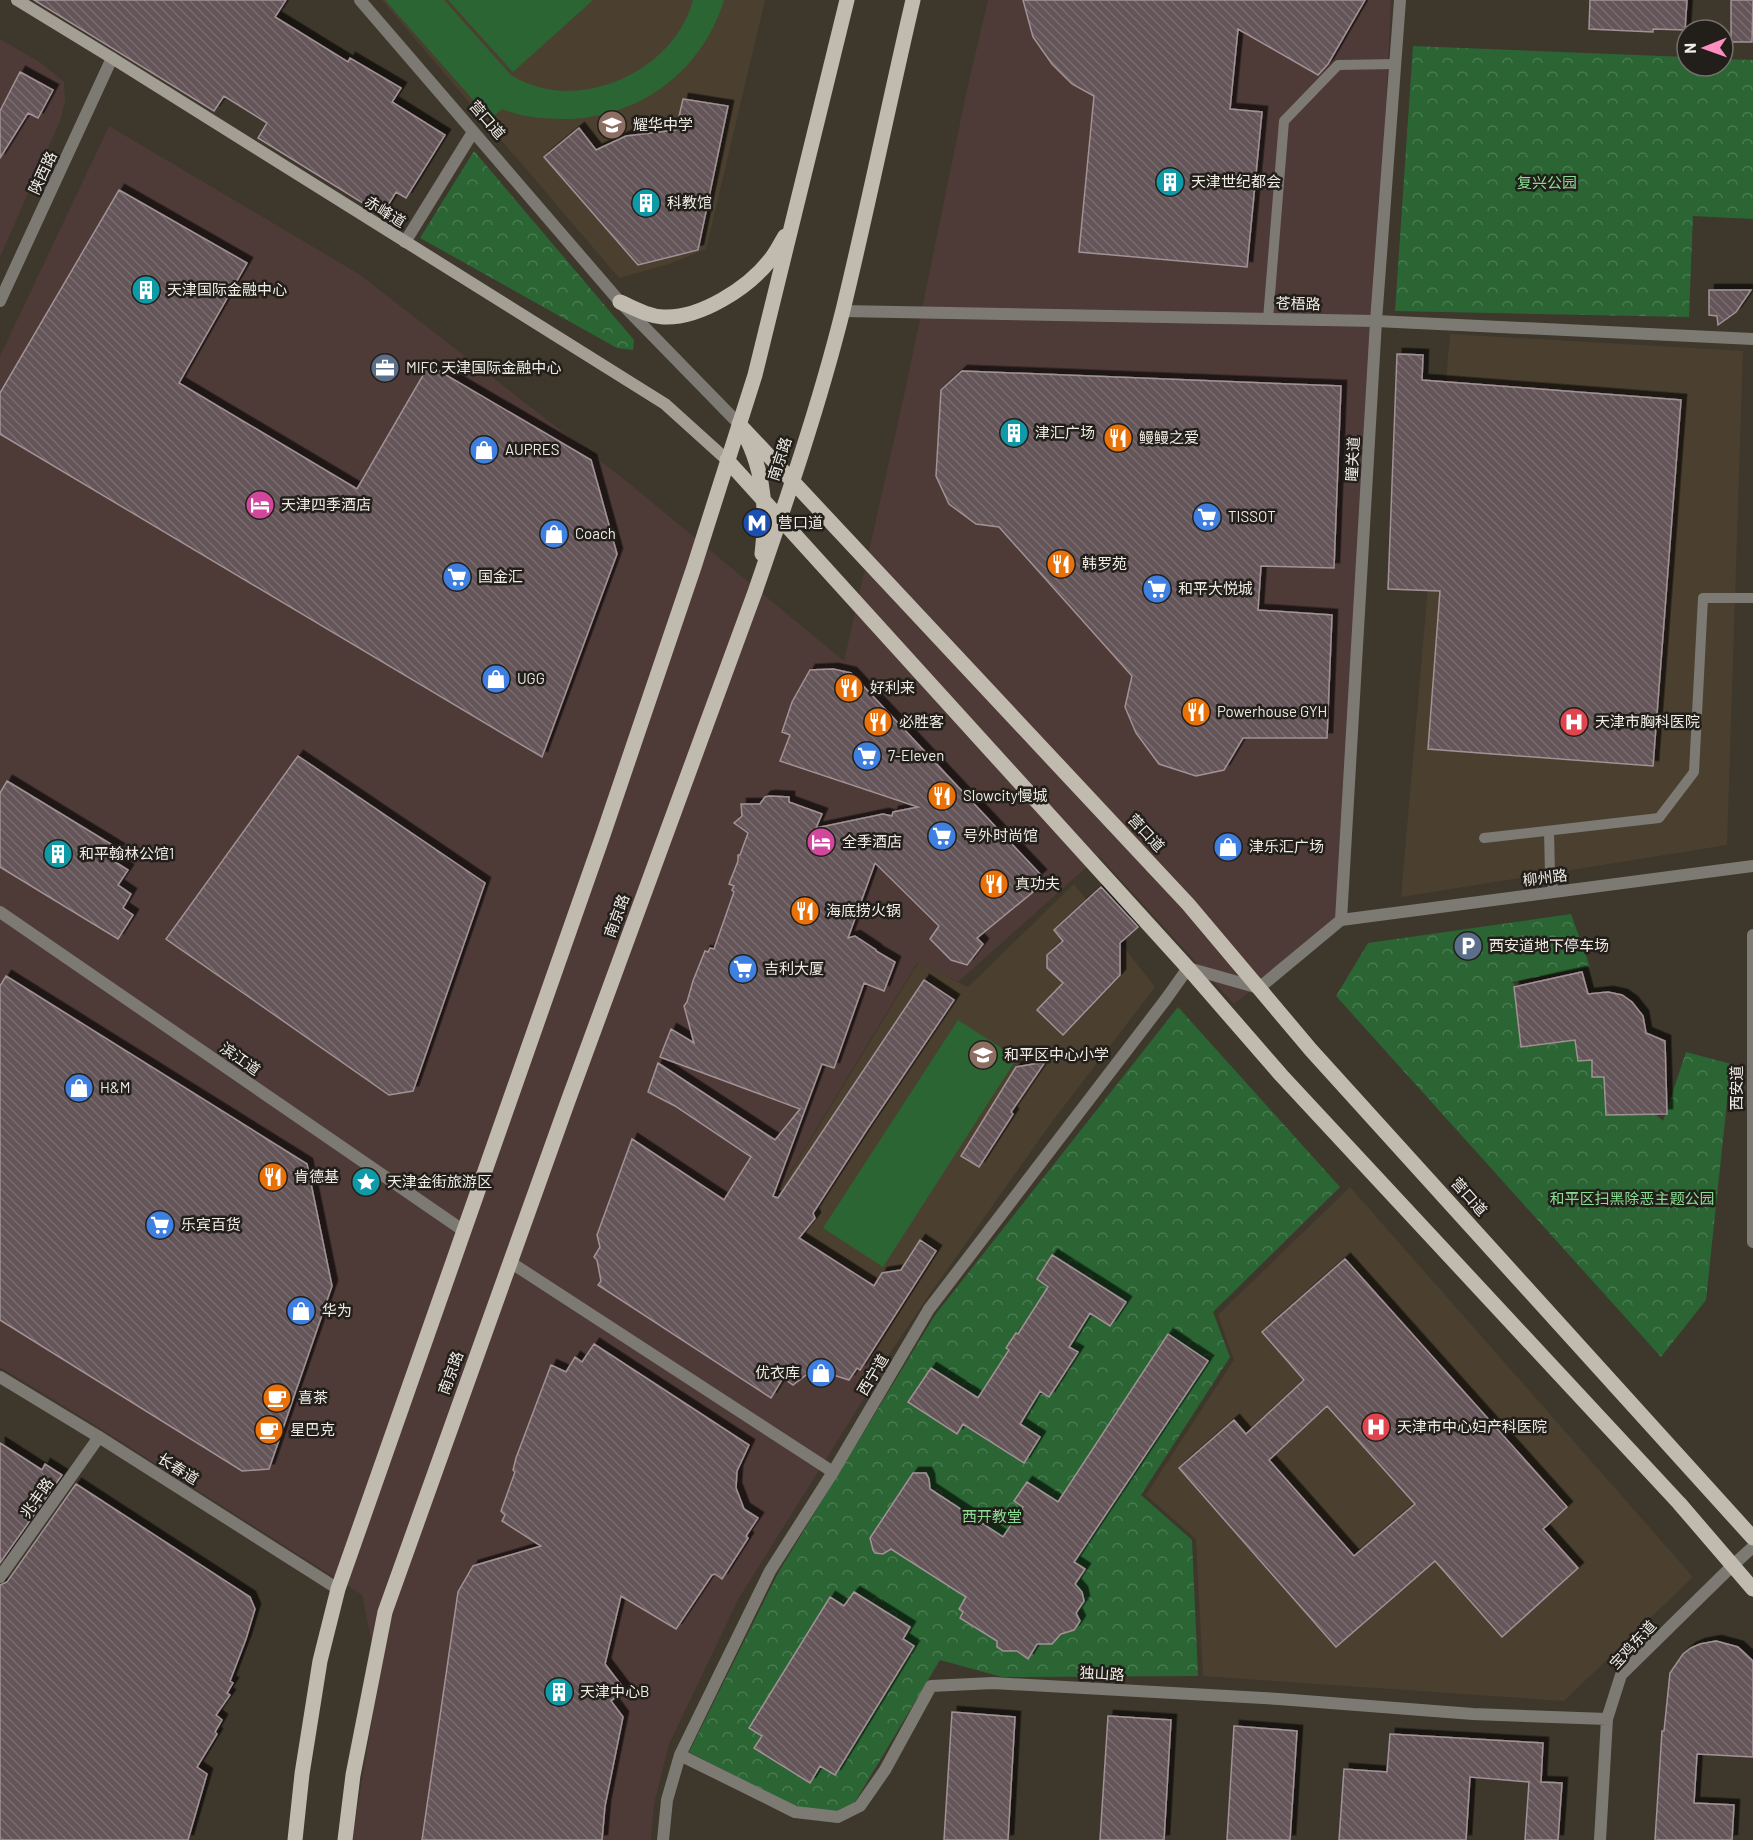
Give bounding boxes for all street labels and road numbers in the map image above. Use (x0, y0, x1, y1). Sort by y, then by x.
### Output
street label: 营口道 (466, 96, 509, 142)
street label: 陕西路 (24, 148, 60, 197)
street label: 赤峰道 (362, 192, 409, 231)
street label: 苍梧路 (1275, 294, 1321, 312)
street label: 南京路 (764, 435, 795, 483)
street label: 瞳关道 (1342, 436, 1362, 482)
street label: 营口道 (1125, 810, 1169, 855)
street label: 柳州路 (1521, 865, 1568, 889)
street label: 南京路 (600, 891, 632, 940)
street label: 滨江道 (217, 1038, 264, 1078)
street label: 西安道 (1727, 1065, 1745, 1111)
street label: 营口道 (1448, 1174, 1491, 1219)
street label: 南京路 (434, 1348, 466, 1397)
street label: 西宁道 (853, 1351, 891, 1398)
street label: 长春道 (155, 1449, 202, 1488)
street label: 兆丰路 (16, 1474, 56, 1521)
street label: 宝鸡东道 (1605, 1616, 1659, 1672)
street label: 独山路 (1079, 1663, 1125, 1683)

